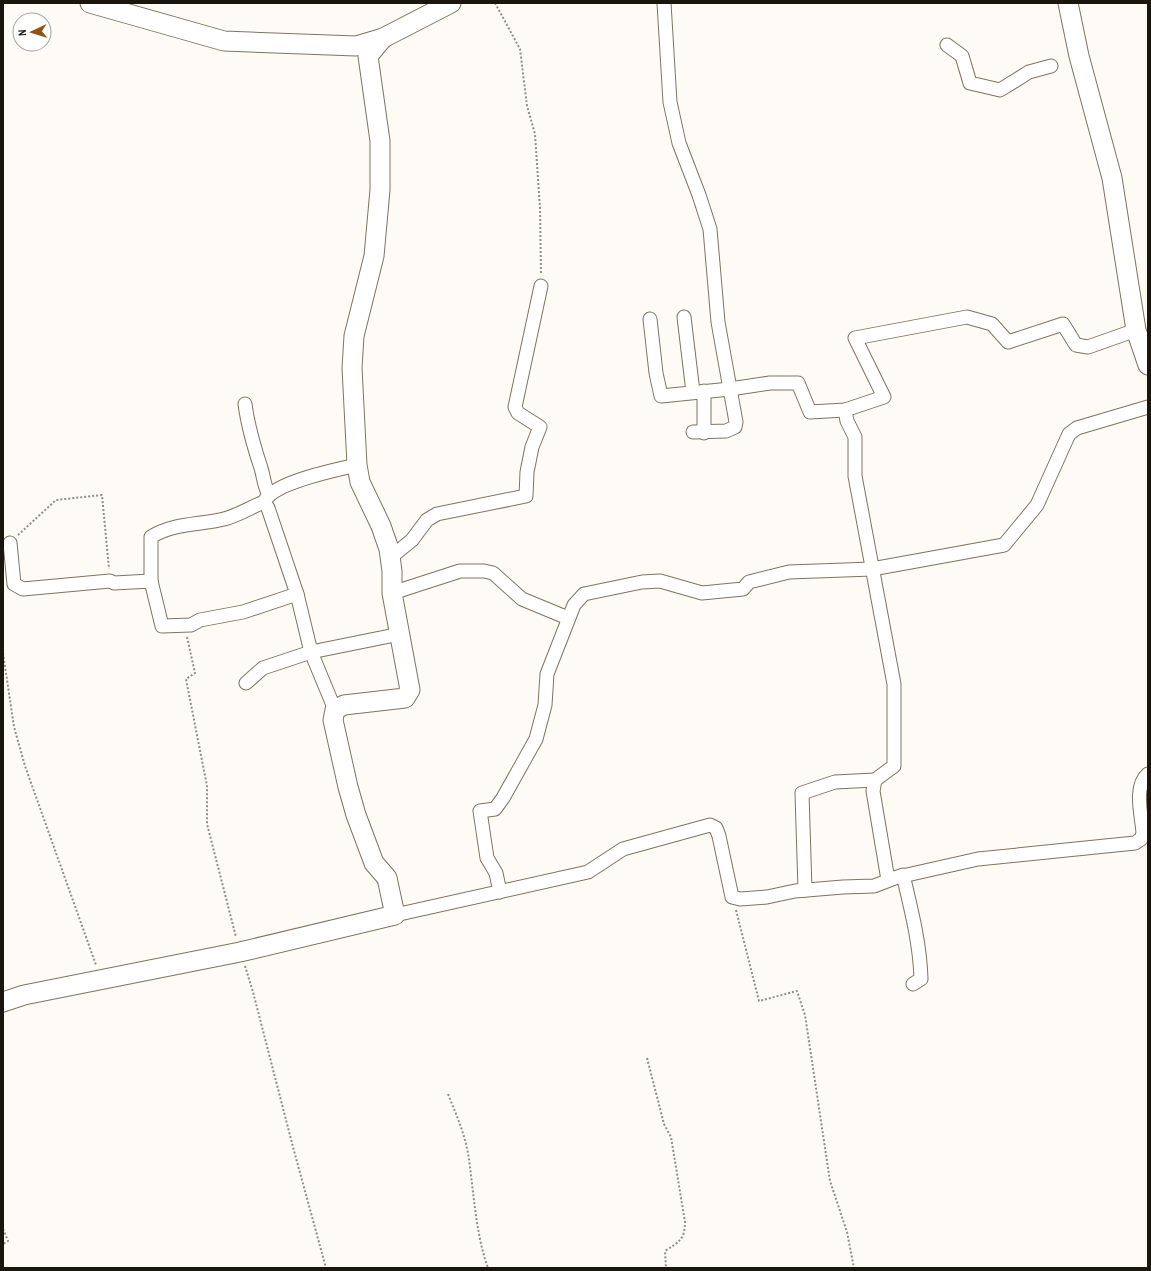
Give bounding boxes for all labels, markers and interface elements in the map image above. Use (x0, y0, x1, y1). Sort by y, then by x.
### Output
north arrow (12, 12, 52, 52)
text: N (15, 29, 29, 36)

